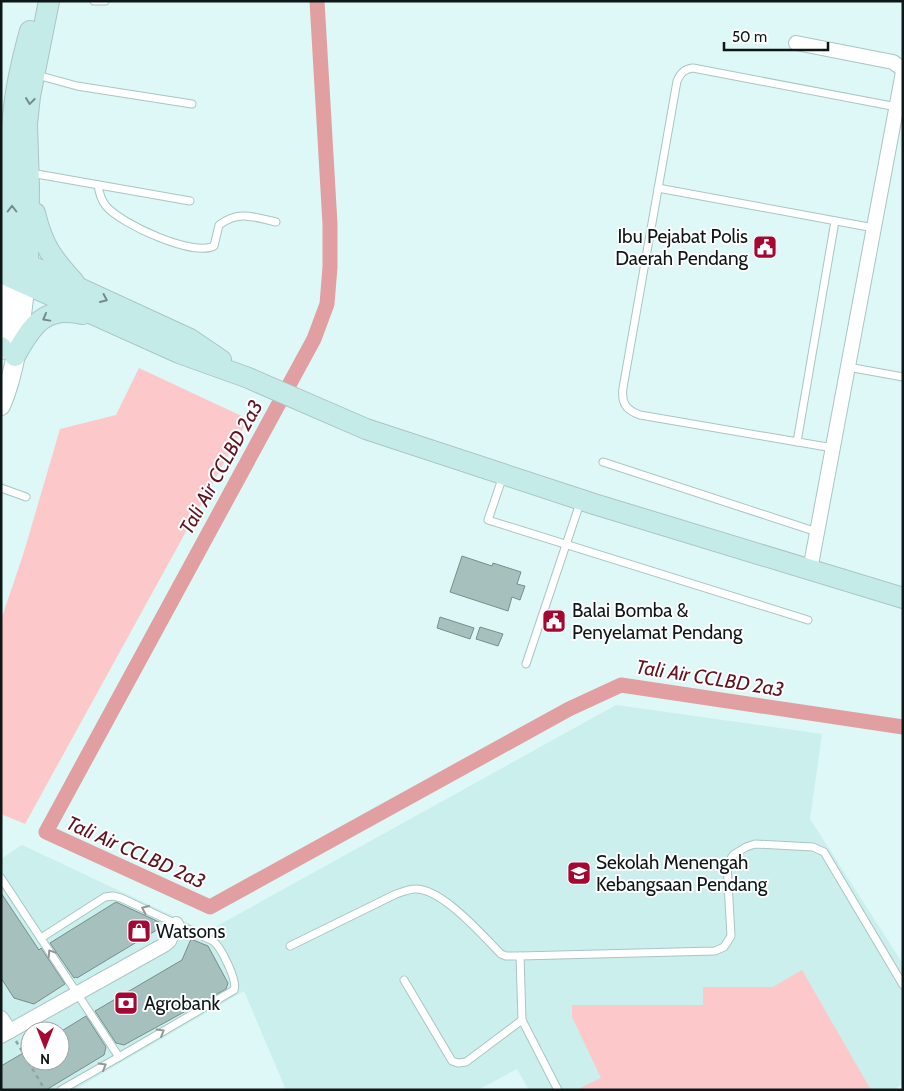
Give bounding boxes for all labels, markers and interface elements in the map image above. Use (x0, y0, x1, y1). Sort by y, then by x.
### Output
scale bar (724, 20, 828, 52)
text: 50 m (732, 28, 767, 46)
one-way arrow (25, 97, 36, 105)
one-way arrow (7, 204, 17, 212)
place label: Ibu Pejabat Polis Daerah Pendang (615, 225, 749, 270)
public building icon: Ibu Pejabat Polis Daerah Pendang (752, 234, 778, 260)
one-way arrow (99, 293, 108, 304)
one-way arrow (42, 312, 51, 322)
water label: Tali Air CCLBD 2a3 (174, 396, 268, 538)
place label: Balai Bomba & Penyelamat Pendang (572, 599, 743, 644)
public building icon: Balai Bomba & Penyelamat Pendang (541, 608, 567, 634)
water label: Tali Air CCLBD 2a3 (634, 654, 786, 702)
water label: Tali Air CCLBD 2a3 (63, 811, 209, 893)
place label: Sekolah Menengah Kebangsaan Pendang (596, 851, 768, 896)
school or university icon: Sekolah Menengah Kebangsaan Pendang (566, 860, 592, 886)
one-way arrow (141, 905, 150, 916)
shop icon: Watsons (126, 918, 152, 944)
place label: Watsons (156, 920, 225, 943)
one-way arrow (47, 949, 57, 958)
bank icon: Agrobank (113, 990, 139, 1016)
place label: Agrobank (144, 992, 221, 1015)
north arrow (20, 1021, 70, 1071)
one-way arrow (156, 1029, 165, 1039)
text: N (40, 1050, 50, 1068)
one-way arrow (98, 1062, 107, 1072)

